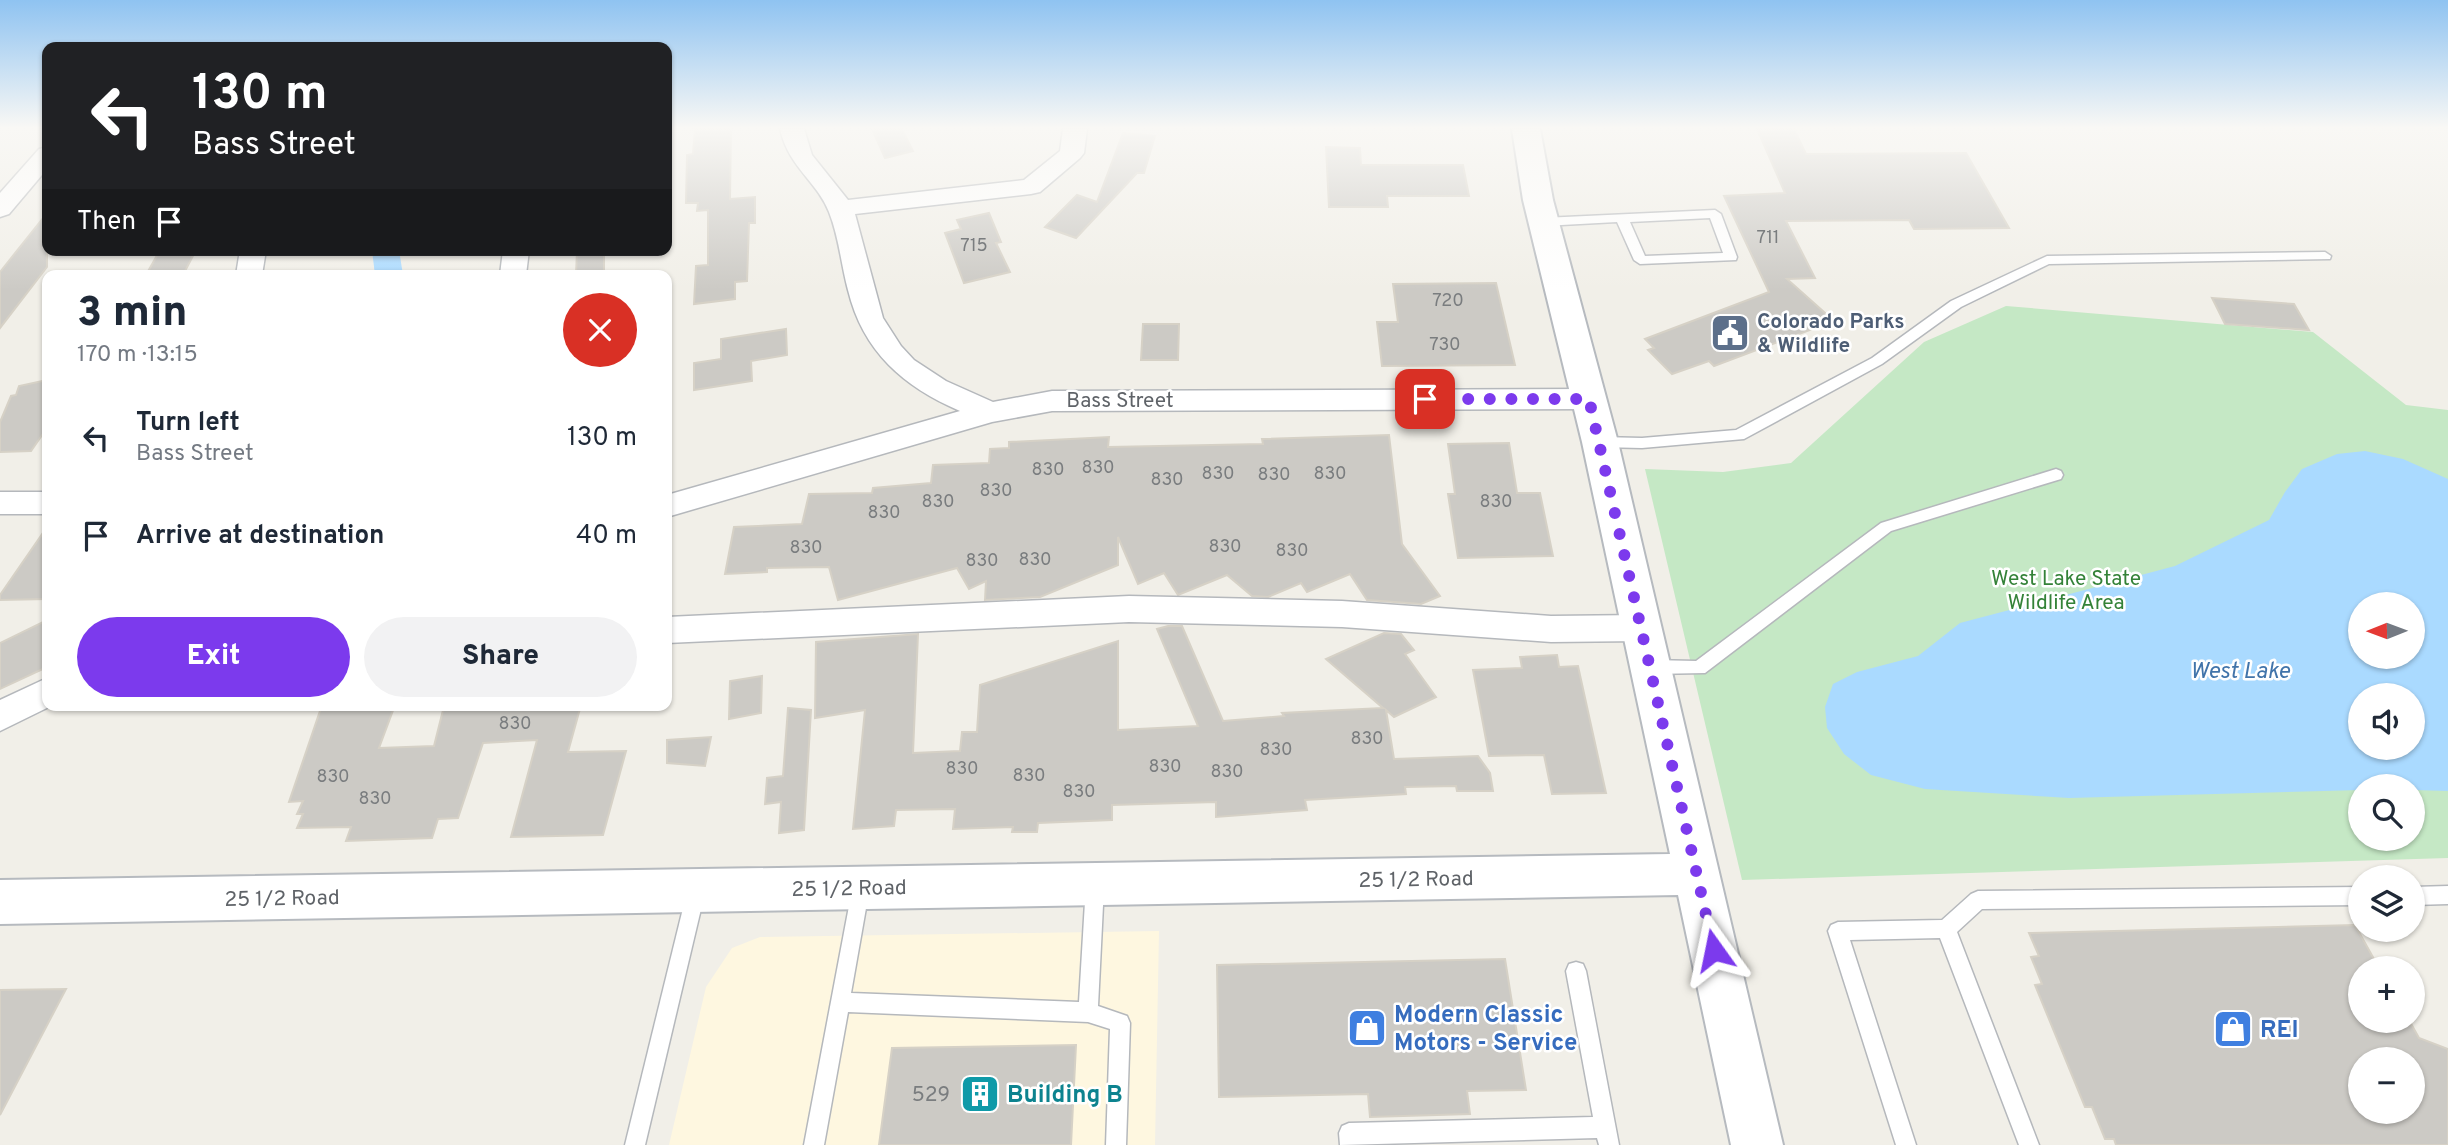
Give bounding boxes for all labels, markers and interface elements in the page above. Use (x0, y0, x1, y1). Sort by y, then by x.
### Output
text: 130 m (192, 65, 328, 127)
icon: left (77, 70, 168, 161)
text: Bass Street (192, 126, 356, 166)
icon: arrive (150, 203, 188, 241)
text: Then (77, 206, 136, 239)
house number: 711 (1756, 227, 1780, 250)
house number: 715 (960, 235, 988, 258)
text: 3 min (77, 288, 188, 341)
house number: 720 (1432, 290, 1464, 313)
button: close (563, 293, 637, 367)
place label: Colorado Parks & Wildlife (1757, 309, 1905, 360)
public building icon: Colorado Parks & Wildlife (1709, 312, 1751, 354)
house number: 730 (1429, 334, 1461, 357)
text: 170 m · 13:15 (77, 341, 198, 370)
pin (1395, 369, 1455, 429)
icon: arrive (1406, 380, 1444, 418)
street label: Bass Street (1066, 388, 1174, 415)
text: Turn left (136, 407, 240, 440)
icon: left (77, 419, 115, 457)
text: 130 m (567, 422, 637, 455)
text: Bass Street (136, 440, 254, 469)
house number: 830 (1081, 457, 1115, 480)
house number: 830 (1031, 459, 1065, 482)
house number: 830 (1201, 463, 1235, 486)
house number: 830 (1313, 463, 1347, 486)
house number: 830 (1257, 464, 1291, 487)
house number: 830 (1150, 469, 1184, 492)
house number: 830 (979, 480, 1013, 503)
house number: 830 (921, 491, 955, 514)
house number: 830 (1479, 491, 1513, 514)
house number: 830 (867, 502, 901, 525)
icon: arrive (77, 517, 115, 555)
text: Arrive at destination (136, 520, 384, 553)
text: 40 m (576, 520, 637, 553)
house number: 830 (1208, 536, 1242, 559)
house number: 830 (789, 537, 823, 560)
house number: 830 (1275, 540, 1309, 563)
house number: 830 (1018, 549, 1052, 572)
house number: 830 (965, 550, 999, 573)
park label: West Lake State Wildlife Area (1991, 566, 2141, 617)
north arrow (2348, 592, 2426, 668)
map controls (2348, 592, 2425, 1124)
button: Exit (77, 617, 350, 697)
button: Share (364, 617, 637, 697)
water label: West Lake (2190, 658, 2291, 687)
button: sound (2348, 683, 2425, 760)
house number: 830 (498, 713, 532, 736)
house number: 830 (1350, 728, 1384, 751)
house number: 830 (1259, 739, 1293, 762)
house number: 830 (1148, 756, 1182, 779)
house number: 830 (945, 758, 979, 781)
house number: 830 (1210, 761, 1244, 784)
house number: 830 (1012, 765, 1046, 788)
house number: 830 (316, 766, 350, 789)
button: search (2348, 774, 2425, 851)
house number: 830 (1062, 781, 1096, 804)
house number: 830 (358, 788, 392, 811)
button: layers (2348, 865, 2425, 942)
street label: 25 1/2 Road (1358, 866, 1474, 895)
street label: 25 1/2 Road (791, 875, 907, 904)
street label: 25 1/2 Road (224, 885, 340, 914)
position arrow (1677, 913, 1751, 987)
button: + (2348, 956, 2425, 1033)
place label: Modern Classic Motors - Service (1394, 1001, 1577, 1059)
shop icon: Modern Classic Motors - Service (1346, 1007, 1388, 1049)
shop icon: REI (2212, 1008, 2254, 1050)
place label: REI (2260, 1016, 2299, 1046)
button: − (2348, 1047, 2425, 1124)
building icon: Building B (959, 1073, 1001, 1115)
place label: Building B (1007, 1081, 1123, 1111)
house number: 529 (912, 1082, 950, 1109)

